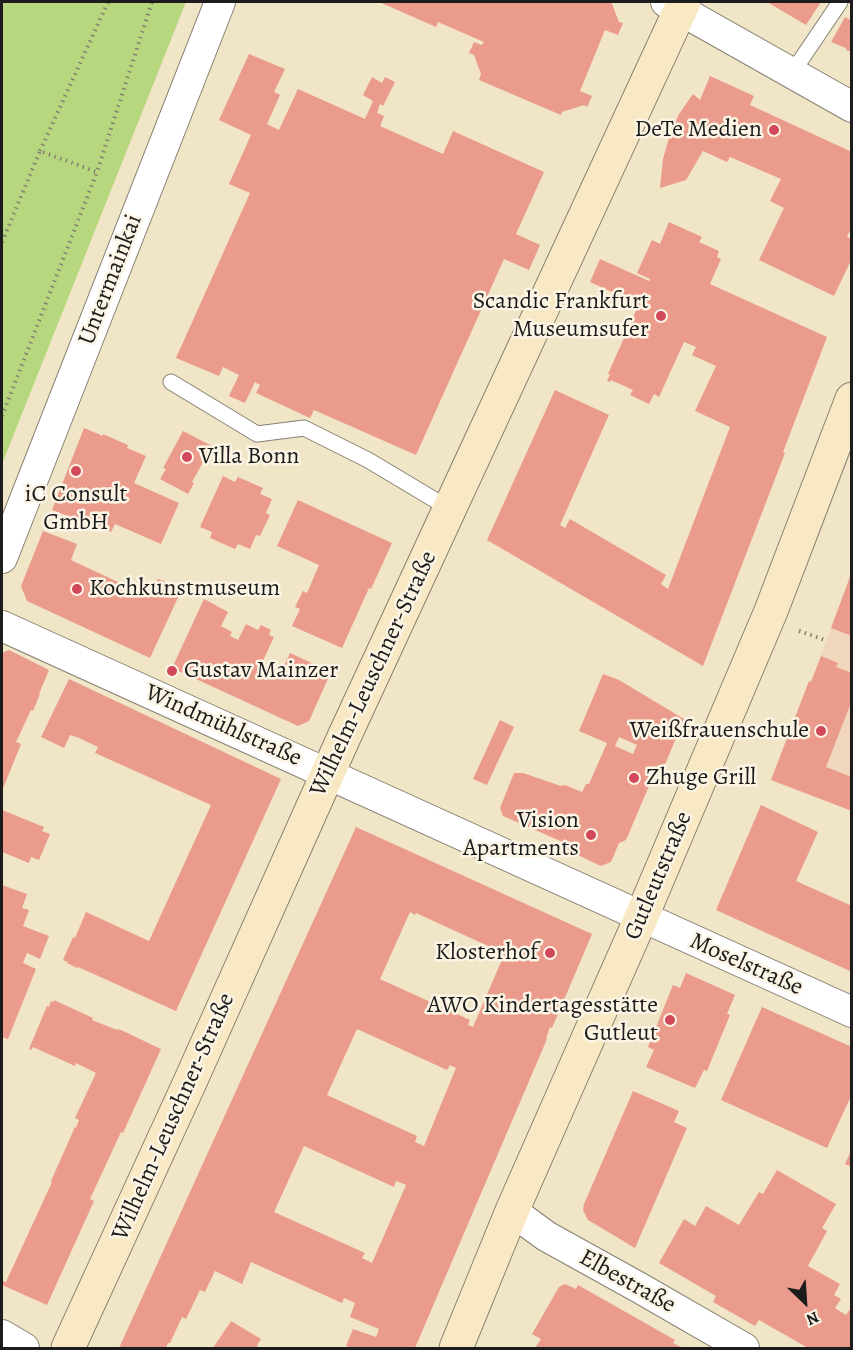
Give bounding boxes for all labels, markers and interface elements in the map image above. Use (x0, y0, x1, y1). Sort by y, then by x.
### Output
place label: DeTe Medien (634, 116, 762, 144)
marker: DeTe Medien (767, 123, 781, 137)
street label: Untermainkai (73, 211, 149, 349)
place label: Scandic Frankfurt Museumsufer (473, 288, 649, 344)
marker: Scandic Frankfurt Museumsufer (654, 309, 668, 323)
place label: Villa Bonn (199, 443, 299, 471)
marker: Villa Bonn (180, 450, 194, 464)
marker: iC Consult GmbH (69, 464, 83, 478)
place label: iC Consult GmbH (25, 481, 127, 537)
street label: Wilhelm-Leuschner-Straße (304, 547, 444, 801)
place label: Kochkunstmuseum (89, 575, 280, 603)
marker: Kochkunstmuseum (70, 582, 84, 596)
place label: Gustav Mainzer (184, 657, 338, 685)
marker: Gustav Mainzer (165, 664, 179, 678)
street label: Windmühlstraße (140, 679, 306, 773)
place label: Weißfrauenschule (630, 717, 809, 745)
marker: Weißfrauenschule (814, 724, 828, 738)
place label: Zhuge Grill (646, 764, 756, 792)
marker: Zhuge Grill (627, 771, 641, 785)
place label: Vision Apartments (463, 807, 579, 863)
street label: Gutleutstraße (619, 808, 699, 944)
marker: Vision Apartments (584, 828, 598, 842)
street label: Moselstraße (685, 927, 807, 1003)
place label: Klosterhof (435, 939, 538, 967)
marker: Klosterhof (543, 946, 557, 960)
street label: Wilhelm-Leuschner-Straße (106, 989, 242, 1245)
place label: AWO Kindertagesstätte Gutleut (427, 992, 658, 1048)
marker: AWO Kindertagesstätte Gutleut (663, 1013, 677, 1027)
street label: Elbestraße (574, 1244, 680, 1320)
north arrow (775, 1272, 835, 1332)
text: N (803, 1306, 823, 1331)

